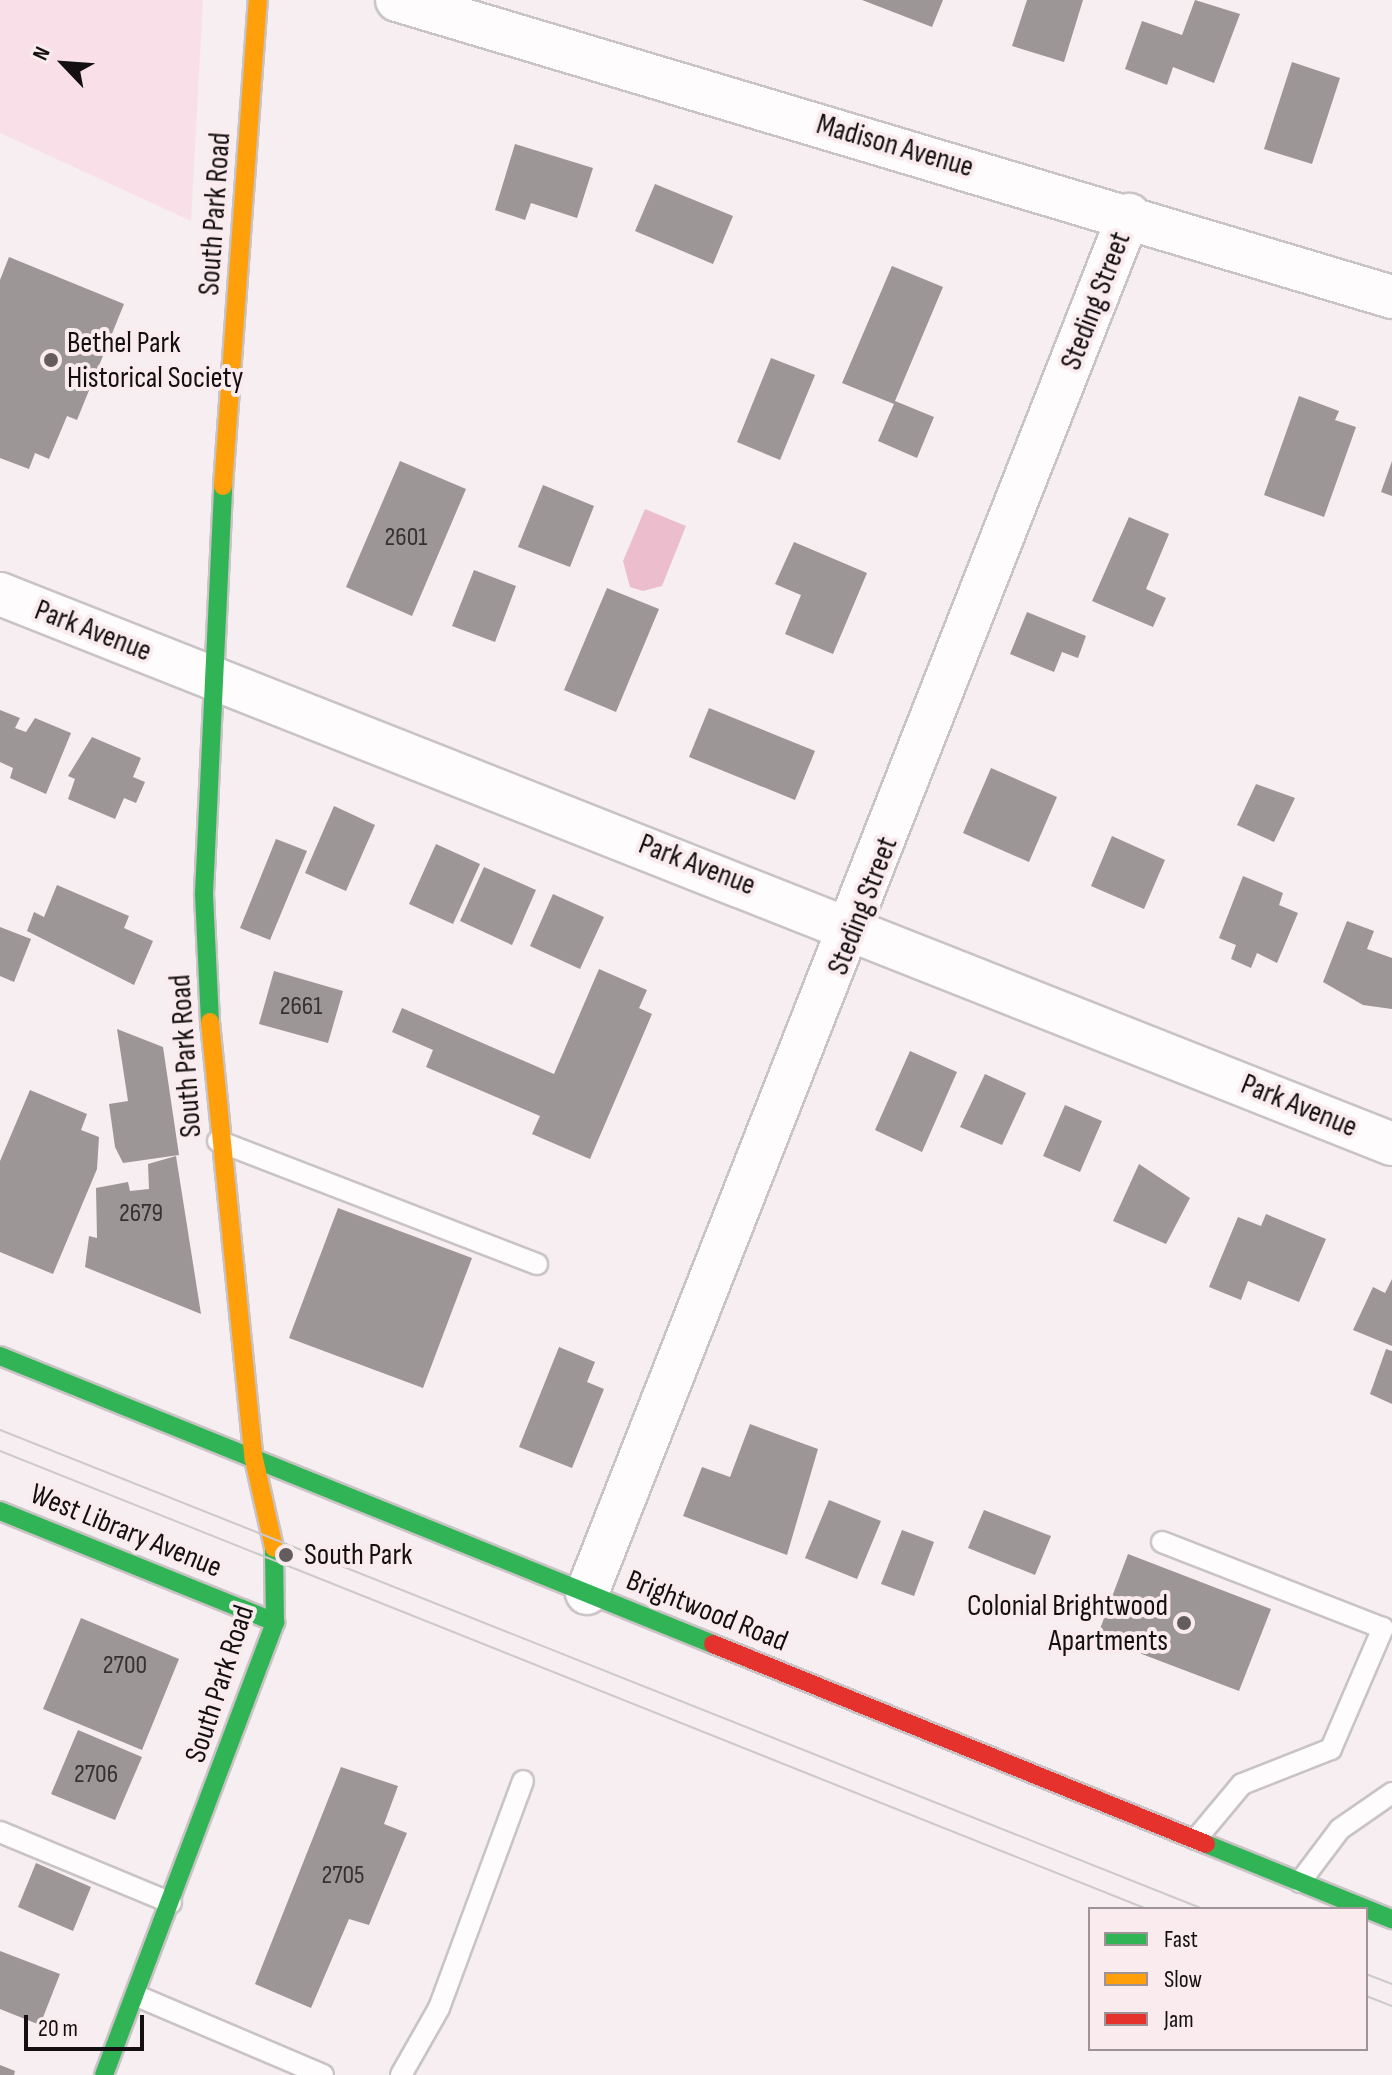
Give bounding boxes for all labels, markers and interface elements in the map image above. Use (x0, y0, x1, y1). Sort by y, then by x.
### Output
north arrow (24, 24, 104, 104)
text: N (27, 43, 57, 65)
street label: Madison Avenue (812, 106, 978, 186)
street label: South Park Road (191, 131, 239, 297)
street label: Steding Street (1053, 227, 1139, 375)
place label: Bethel Park Historical Society (67, 325, 243, 396)
marker: Bethel Park Historical Society (42, 351, 60, 369)
house number: 2601 (385, 522, 427, 554)
street label: Park Avenue (30, 592, 156, 670)
street label: Park Avenue (634, 826, 760, 904)
street label: Steding Street (820, 832, 906, 980)
street label: South Park Road (162, 973, 210, 1139)
house number: 2661 (280, 991, 322, 1023)
street label: Park Avenue (1236, 1066, 1362, 1146)
house number: 2679 (119, 1198, 163, 1230)
street label: West Library Avenue (25, 1476, 227, 1586)
place label: South Park (304, 1537, 412, 1573)
marker: South Park (275, 1544, 297, 1566)
street label: Brightwood Road (621, 1562, 793, 1660)
place label: Colonial Brightwood Apartments (967, 1588, 1168, 1658)
street label: South Park Road (178, 1601, 262, 1767)
marker: Colonial Brightwood Apartments (1175, 1614, 1193, 1632)
house number: 2700 (103, 1650, 147, 1682)
house number: 2706 (74, 1759, 118, 1791)
house number: 2705 (321, 1860, 365, 1892)
legend (1088, 1907, 1368, 2051)
text: Fast (1164, 1925, 1198, 1954)
text: Slow (1164, 1965, 1202, 1994)
scale bar (28, 1999, 148, 2049)
text: Jam (1164, 2005, 1194, 2034)
text: 20 m (38, 2014, 78, 2043)

